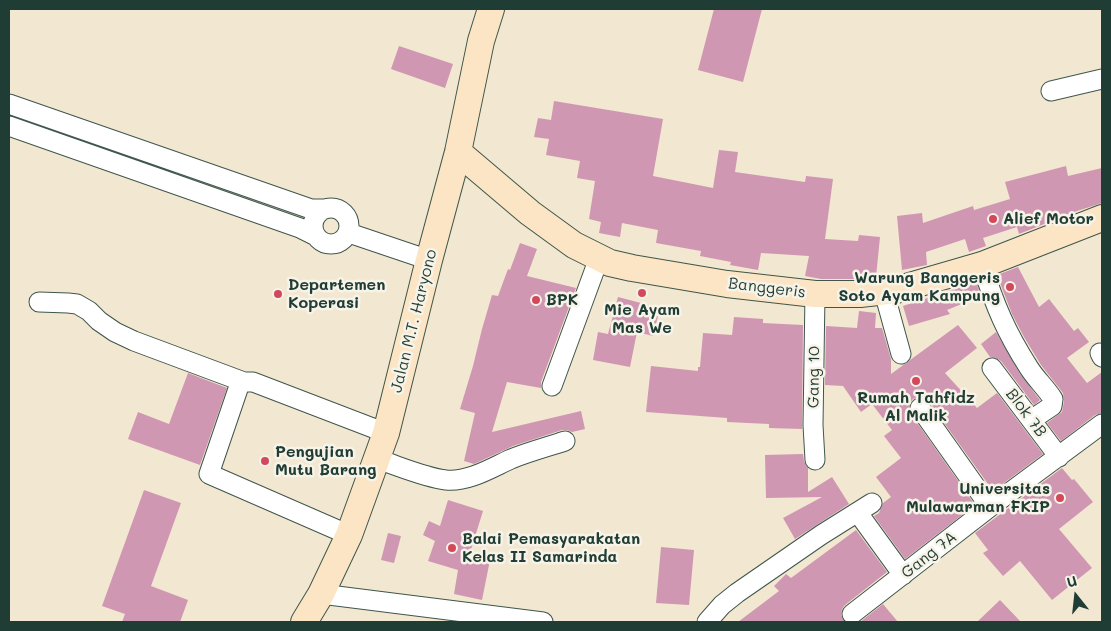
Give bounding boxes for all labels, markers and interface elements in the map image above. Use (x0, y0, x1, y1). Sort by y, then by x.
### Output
place label: Alief Motor (1003, 209, 1094, 229)
marker: Alief Motor (987, 213, 999, 225)
street label: Jalan M.T. Haryono (387, 247, 441, 395)
place label: Warung Banggeris Soto Ayam Kampung (839, 268, 1000, 306)
street label: Banggeris (727, 274, 807, 302)
place label: Departemen Koperasi (288, 275, 385, 313)
marker: Warung Banggeris Soto Ayam Kampung (1004, 281, 1016, 293)
marker: Mie Ayam Mas We (636, 287, 648, 299)
marker: Departemen Koperasi (272, 288, 284, 300)
place label: BPK (546, 290, 578, 310)
marker: BPK (530, 294, 542, 306)
place label: Mie Ayam Mas We (604, 300, 680, 338)
street label: Gang 10 (804, 346, 824, 408)
marker: Rumah Tahfidz Al Malik (910, 375, 922, 387)
street label: Blok 7B (1002, 385, 1050, 441)
place label: Rumah Tahfidz Al Malik (857, 388, 975, 426)
place label: Pengujian Mutu Barang (275, 442, 377, 480)
marker: Pengujian Mutu Barang (259, 455, 271, 467)
place label: Universitas Mulawarman FKIP (906, 479, 1050, 517)
marker: Universitas Mulawarman FKIP (1054, 492, 1066, 504)
street label: Gang 7A (897, 527, 961, 583)
place label: Balai Pemasyarakatan Kelas II Samarinda (462, 529, 640, 567)
marker: Balai Pemasyarakatan Kelas II Samarinda (446, 542, 458, 554)
north arrow (1051, 571, 1101, 621)
text: U (1064, 571, 1079, 592)

